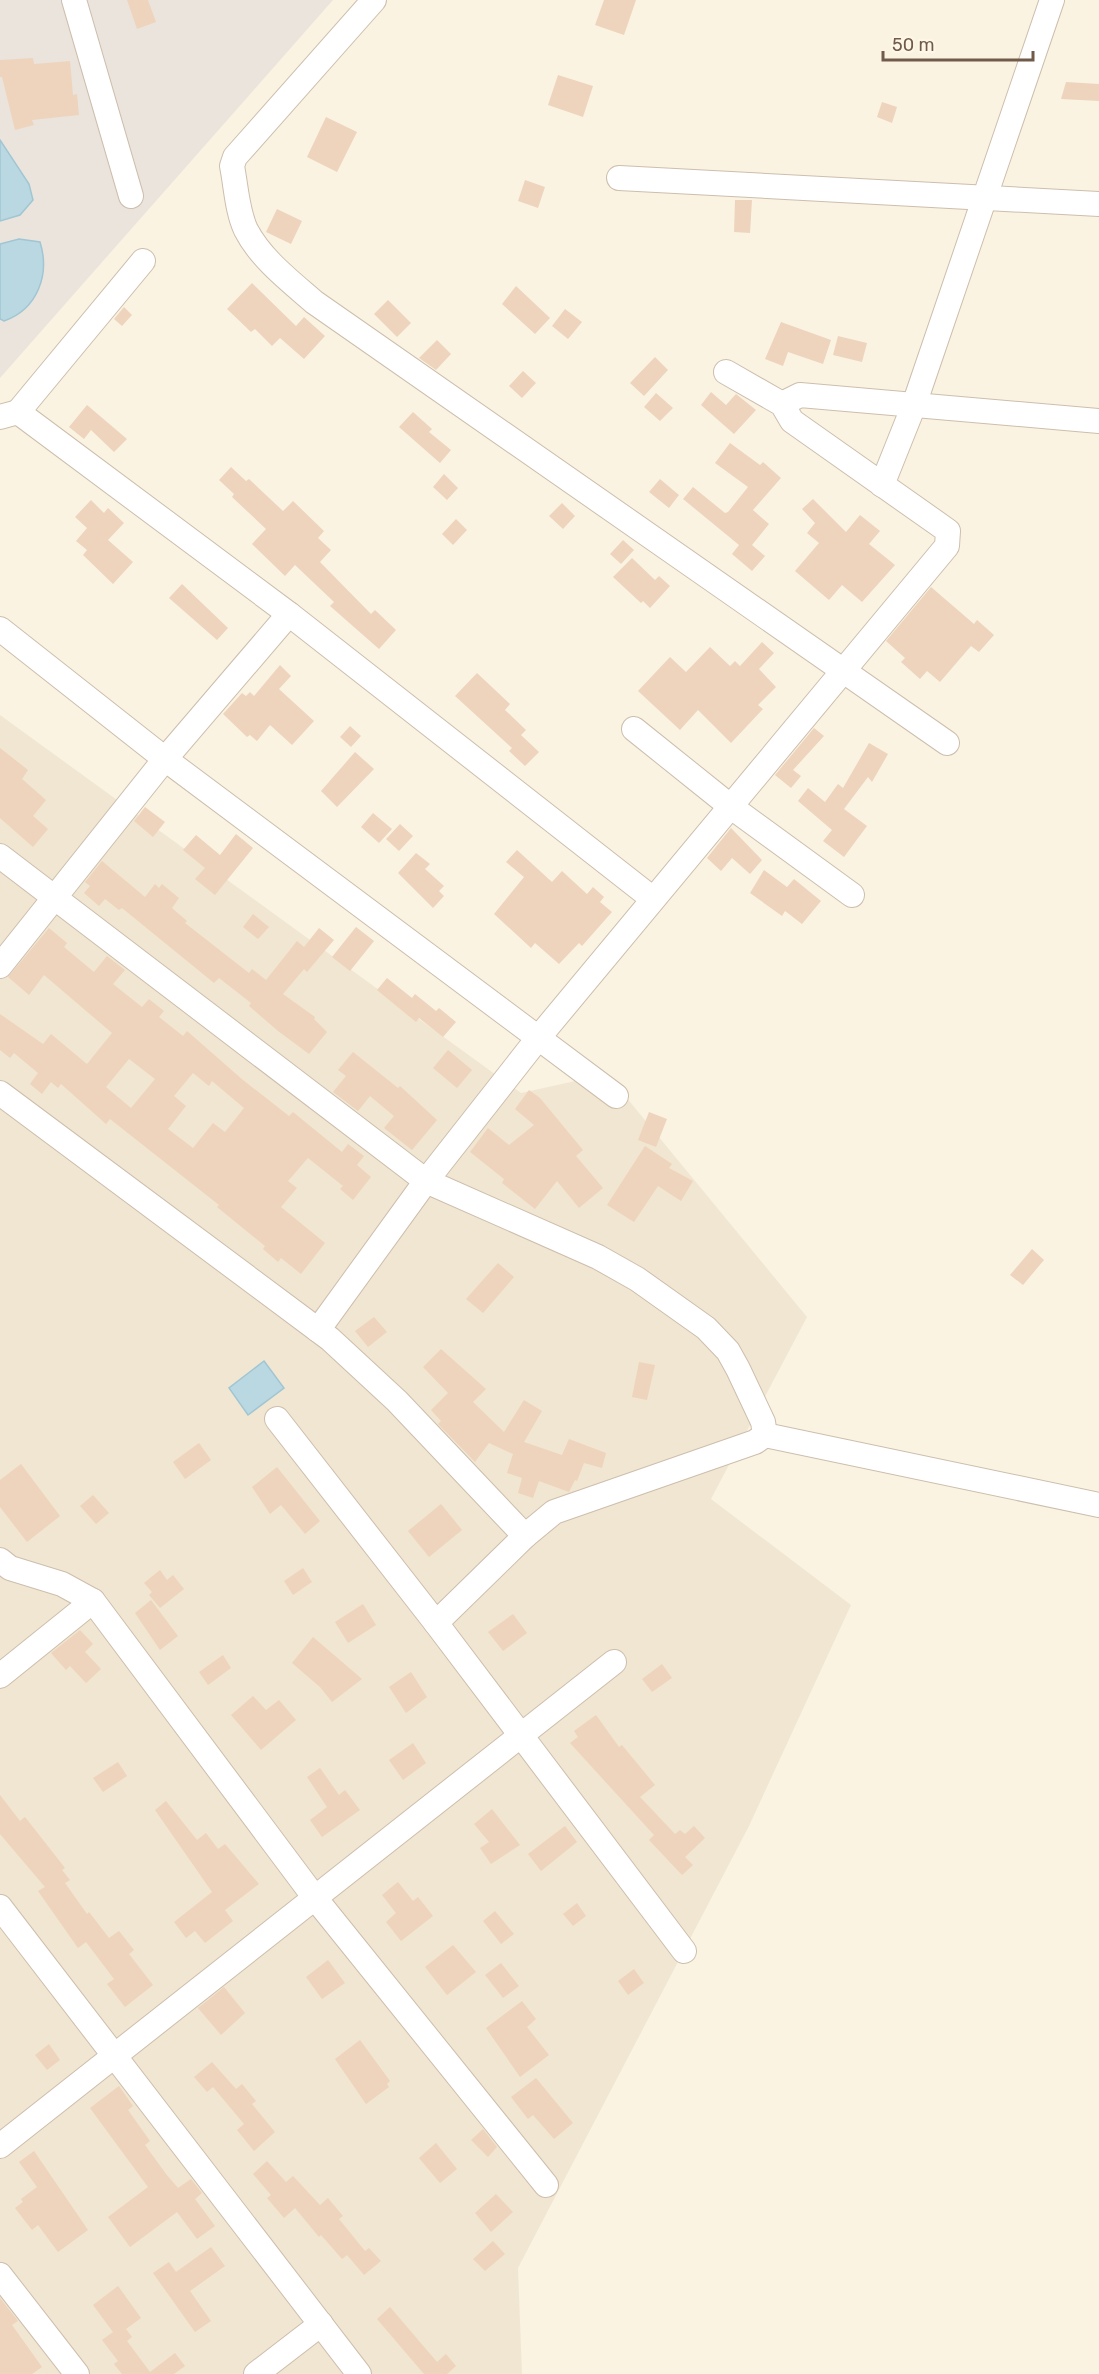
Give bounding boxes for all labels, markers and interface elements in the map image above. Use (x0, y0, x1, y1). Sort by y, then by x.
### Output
scale bar (883, 24, 1033, 62)
text: 50 m (892, 34, 935, 56)

